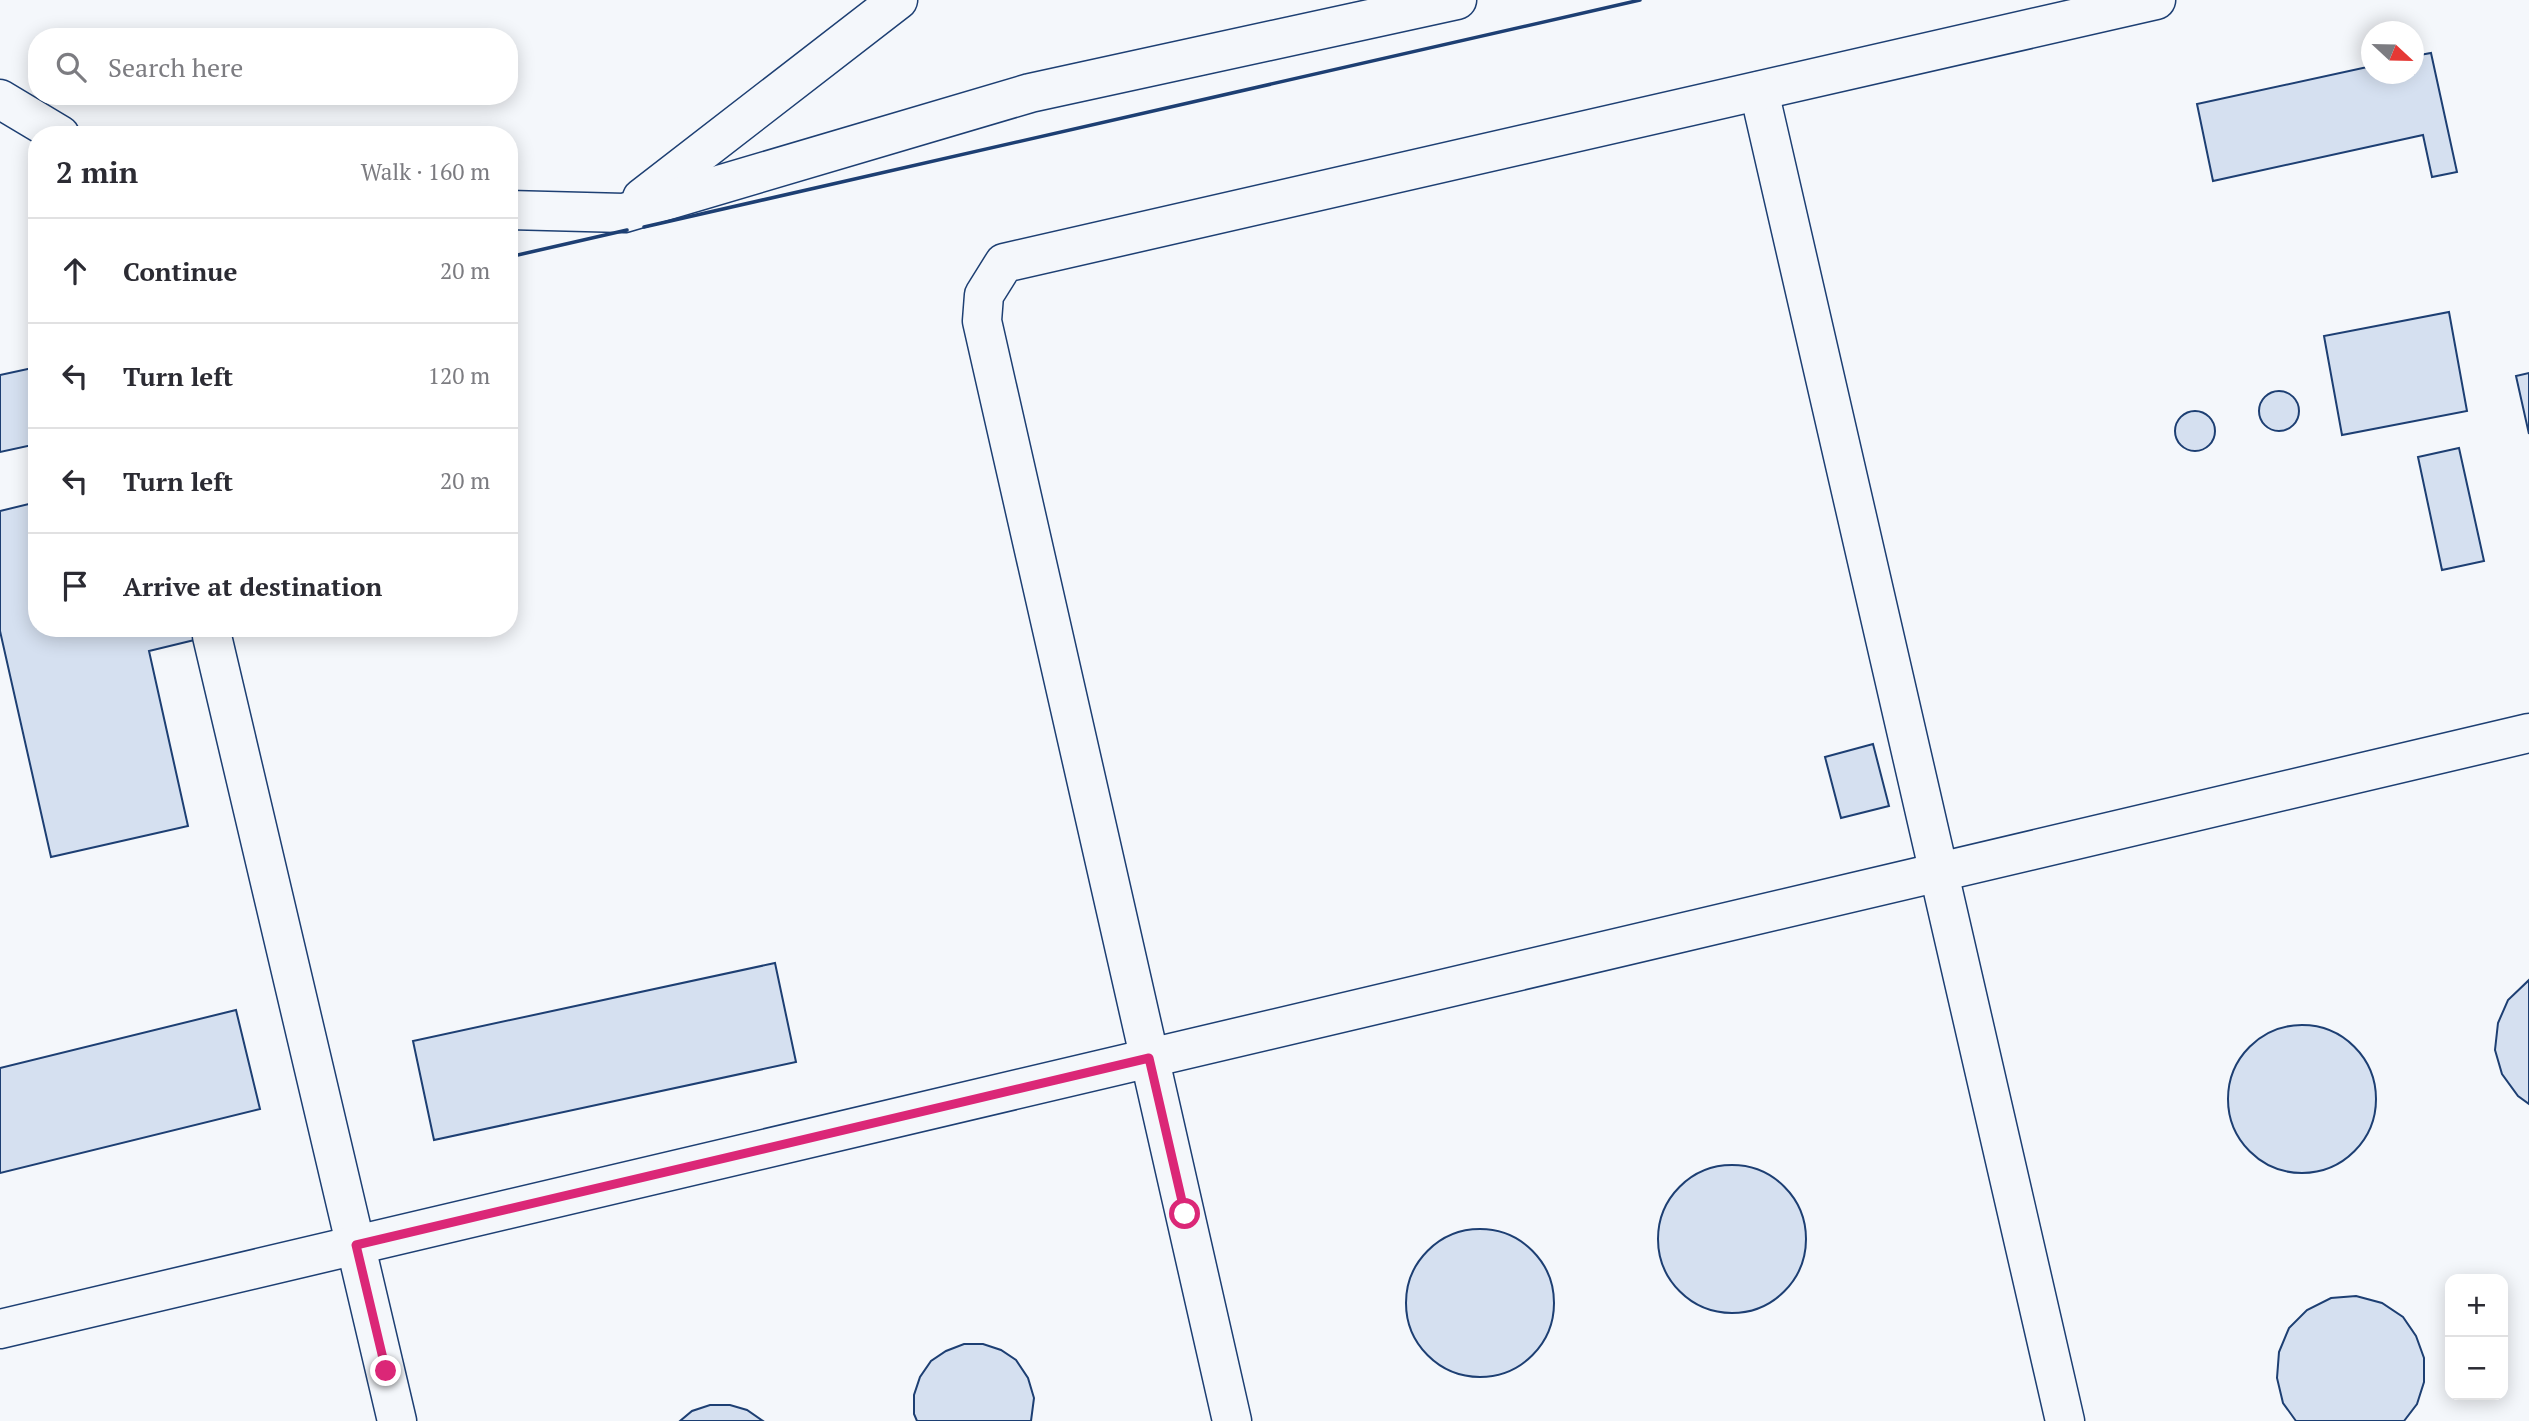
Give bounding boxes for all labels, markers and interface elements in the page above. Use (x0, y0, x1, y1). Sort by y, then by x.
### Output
north arrow (2361, 21, 2424, 84)
search box (28, 28, 518, 105)
icon: search (52, 48, 90, 86)
text: Search here (108, 50, 243, 84)
text: 2 min (56, 152, 138, 192)
text: Walk · 160 m (361, 156, 490, 187)
icon: ahead (56, 252, 94, 290)
text: Continue (123, 254, 237, 288)
text: 20 m (440, 255, 490, 286)
icon: left (56, 357, 94, 395)
text: Turn left (123, 359, 233, 393)
text: 120 m (428, 360, 490, 391)
icon: left (56, 462, 94, 500)
text: Turn left (123, 464, 233, 498)
text: 20 m (440, 465, 490, 496)
icon: arrive (56, 567, 94, 605)
text: Arrive at destination (123, 569, 382, 603)
route start (1169, 1198, 1200, 1229)
map controls (2445, 1274, 2508, 1400)
button: + (2445, 1274, 2508, 1337)
button: − (2445, 1337, 2508, 1400)
route end (370, 1355, 401, 1386)

